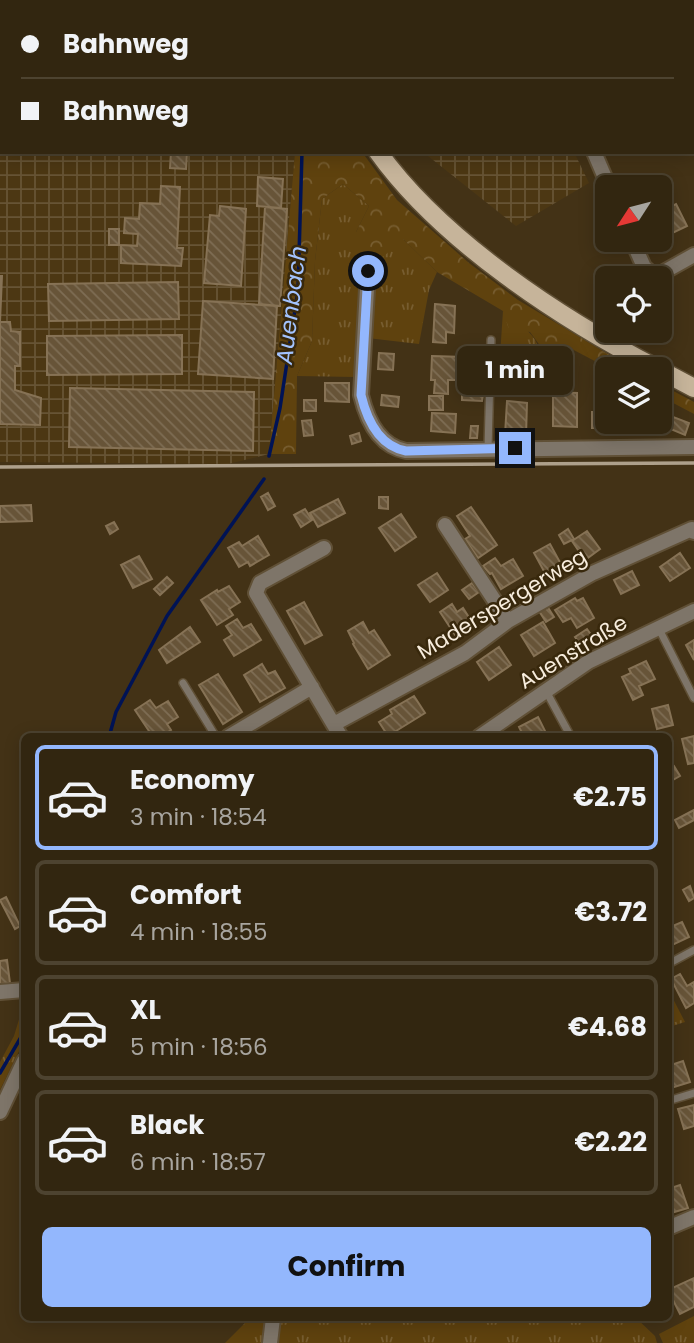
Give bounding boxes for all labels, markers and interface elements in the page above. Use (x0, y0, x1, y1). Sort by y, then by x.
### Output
text: Bahnweg (63, 26, 189, 62)
text: Bahnweg (63, 93, 189, 129)
north arrow (595, 175, 672, 252)
map controls (595, 175, 672, 434)
water label: Auenbach (268, 244, 314, 367)
route start (352, 255, 384, 287)
button: locate (595, 266, 672, 343)
callout: 1 min (457, 346, 573, 396)
text: 1 min (485, 354, 545, 386)
button: layers (595, 357, 672, 434)
route end (499, 432, 531, 464)
street label: Maderspergerweg (412, 541, 592, 666)
street label: Auenstraße (513, 608, 633, 695)
text: Economy (130, 762, 254, 798)
icon: car (46, 766, 109, 829)
text: €2.75 (573, 779, 647, 815)
text: 3 min · 18:54 (130, 801, 267, 833)
text: Comfort (130, 877, 242, 913)
icon: car (46, 881, 109, 944)
text: €3.72 (574, 894, 647, 930)
text: 4 min · 18:55 (130, 916, 268, 948)
text: XL (130, 992, 161, 1028)
icon: car (46, 996, 109, 1059)
text: €4.68 (568, 1009, 647, 1045)
text: 5 min · 18:56 (130, 1031, 268, 1063)
text: Black (130, 1107, 204, 1143)
icon: car (46, 1111, 109, 1174)
text: €2.22 (574, 1124, 647, 1160)
text: 6 min · 18:57 (130, 1146, 266, 1178)
button: Confirm (42, 1227, 651, 1307)

